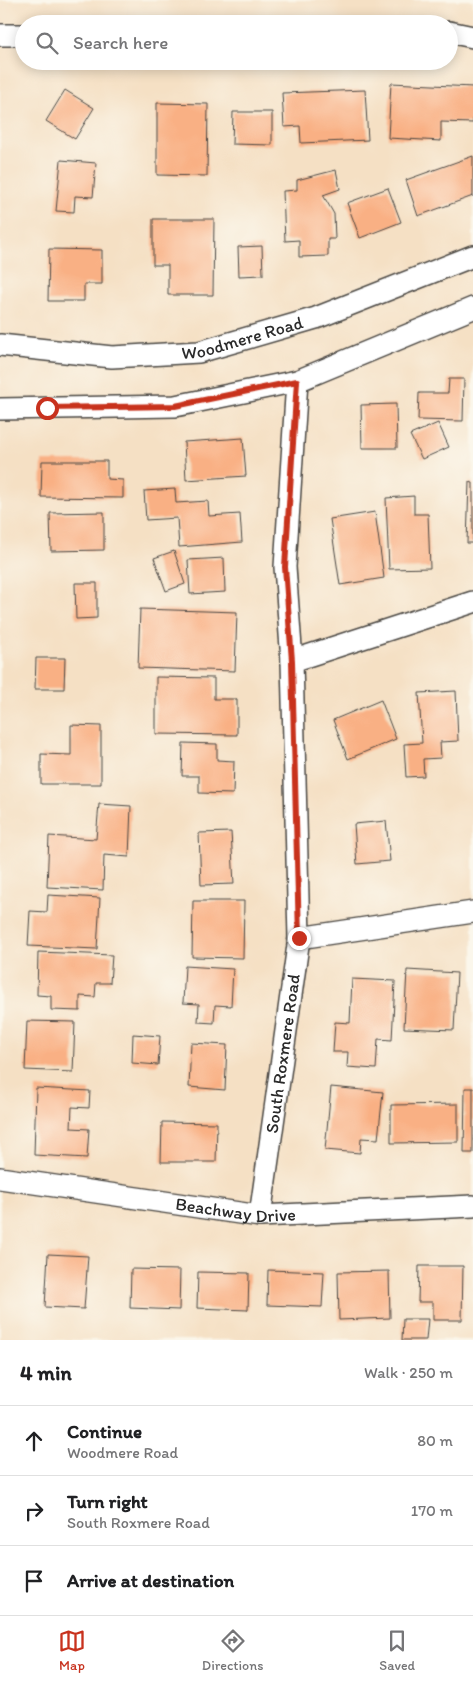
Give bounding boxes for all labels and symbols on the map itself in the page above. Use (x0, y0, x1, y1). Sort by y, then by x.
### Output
street label: Woodmere Road (181, 311, 306, 364)
route start (36, 397, 59, 420)
route end (288, 927, 311, 950)
street label: South Roxmere Road (261, 972, 305, 1135)
street label: Beachway Drive (174, 1193, 296, 1227)

